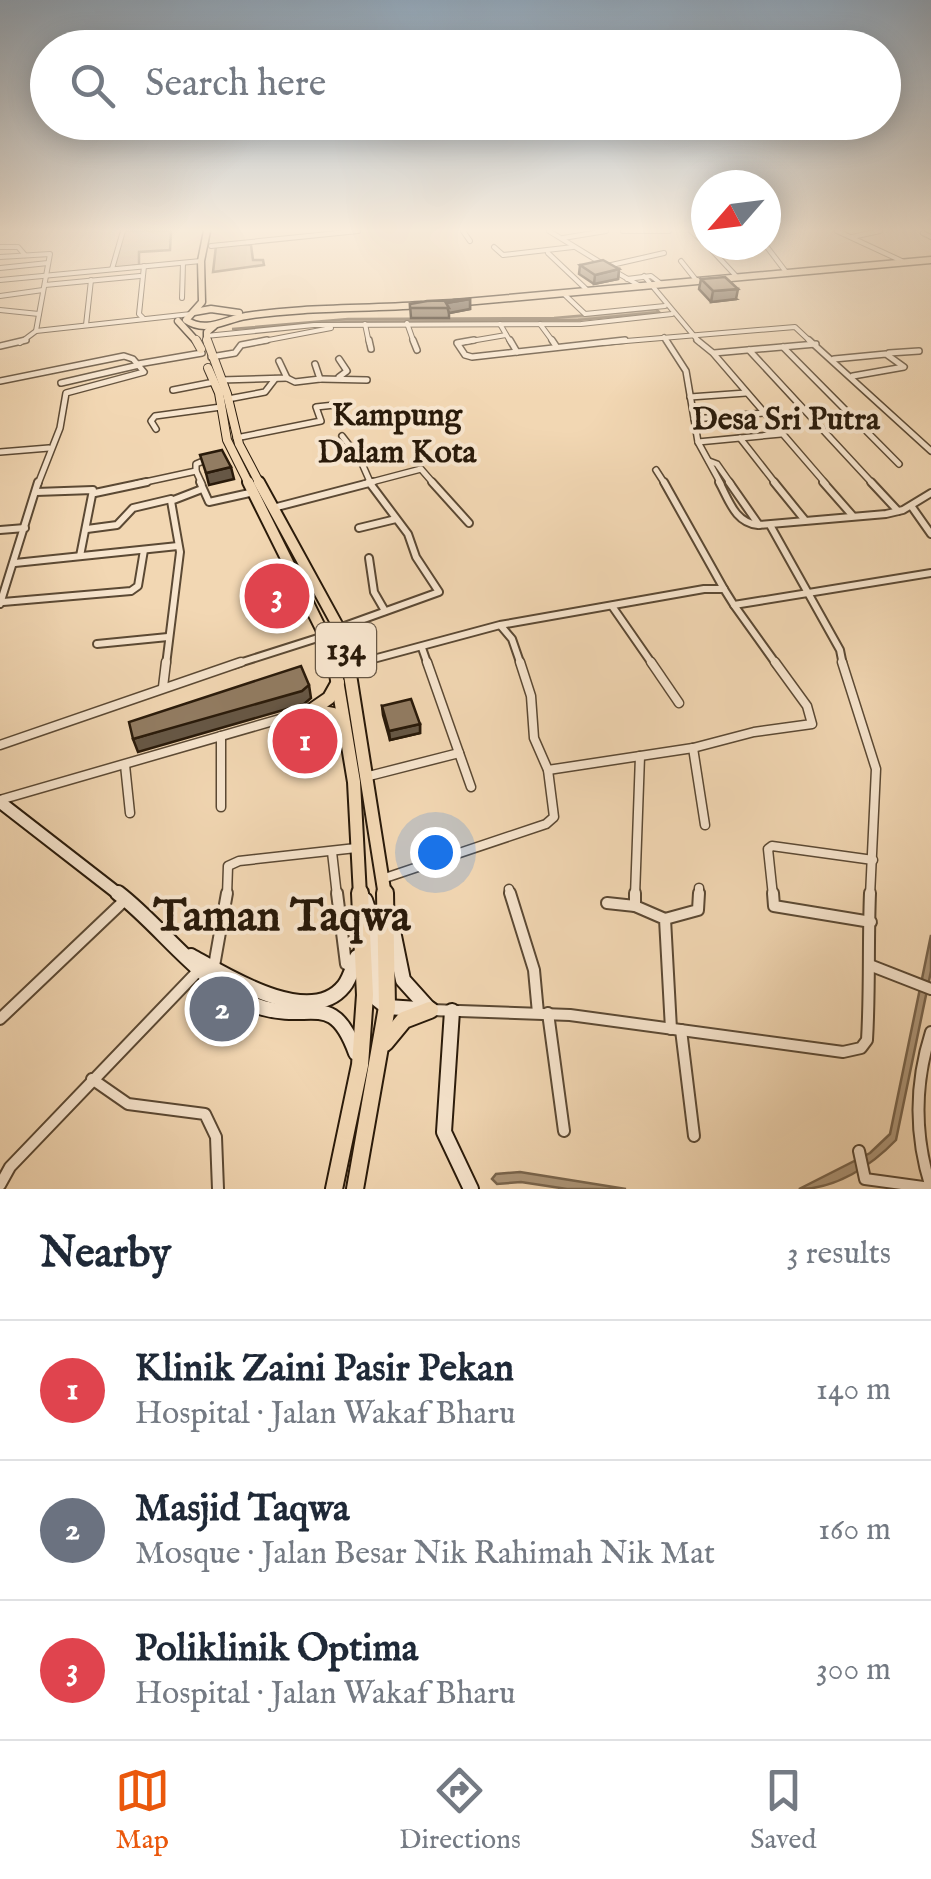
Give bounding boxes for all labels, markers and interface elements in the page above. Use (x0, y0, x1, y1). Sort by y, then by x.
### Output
search box (30, 30, 901, 140)
icon: search (65, 58, 120, 113)
text: Search here (145, 61, 326, 109)
north arrow (691, 170, 781, 260)
district label: Kampung Dalam Kota (318, 396, 478, 474)
district label: Desa Sri Putra (692, 400, 881, 441)
pin: 3 (244, 558, 310, 634)
road number: 134 (316, 623, 376, 677)
pin: 1 (272, 704, 338, 778)
your location (410, 827, 461, 878)
district label: Taman Taqwa (153, 889, 412, 946)
pin: 2 (190, 972, 254, 1046)
text: Nearby (40, 1228, 171, 1281)
text: 3 results (787, 1234, 891, 1275)
text: Klinik Zaini Pasir Pekan (135, 1346, 514, 1394)
text: 1 (67, 1370, 78, 1411)
text: 140 m (816, 1370, 891, 1411)
text: Hospital · Jalan Wakaf Bharu (135, 1394, 516, 1435)
text: Masjid Taqwa (135, 1486, 350, 1534)
text: 2 (65, 1510, 80, 1551)
text: 160 m (818, 1510, 891, 1551)
text: Mosque · Jalan Besar Nik Rahimah Nik Mat (135, 1534, 715, 1575)
text: Poliklinik Optima (135, 1626, 418, 1674)
text: 3 (67, 1650, 78, 1691)
text: 300 m (816, 1650, 891, 1691)
text: Hospital · Jalan Wakaf Bharu (135, 1674, 516, 1715)
tab: Map (115, 1763, 170, 1858)
tab: Directions (399, 1763, 521, 1858)
tab: Saved (750, 1763, 816, 1858)

